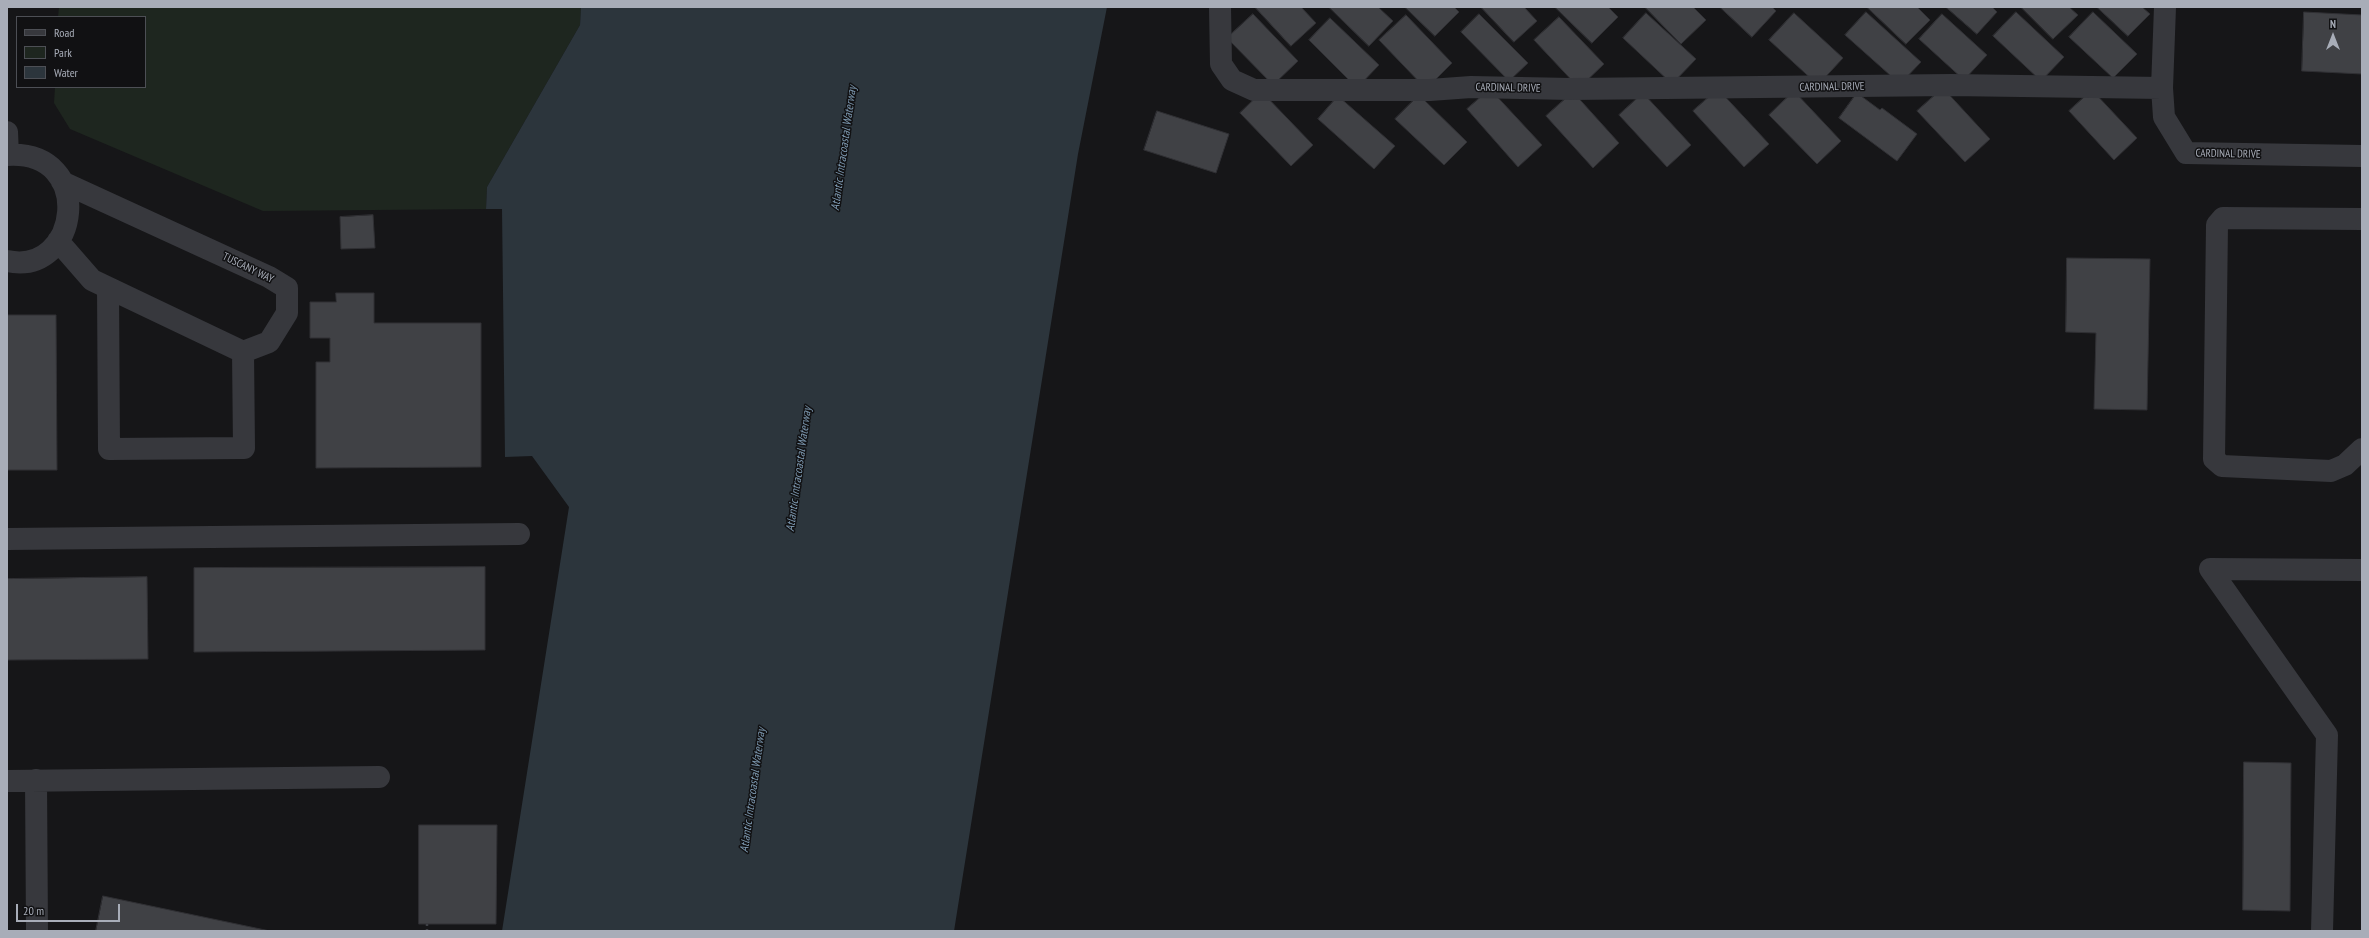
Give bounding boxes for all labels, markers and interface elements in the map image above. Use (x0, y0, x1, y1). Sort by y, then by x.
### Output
legend (16, 16, 146, 88)
north arrow (2313, 16, 2353, 56)
text: N (2330, 17, 2336, 31)
text: Road (54, 25, 74, 40)
text: Park (54, 45, 72, 60)
text: Water (54, 65, 78, 80)
street label: CARDINAL DRIVE (1799, 80, 1865, 94)
street label: CARDINAL DRIVE (1475, 81, 1541, 95)
water label: Atlantic Intracoastal Waterway (828, 85, 860, 211)
street label: CARDINAL DRIVE (2195, 147, 2261, 161)
street label: TUSCANY WAY (220, 250, 276, 286)
water label: Atlantic Intracoastal Waterway (783, 406, 815, 532)
water label: Atlantic Intracoastal Waterway (737, 727, 769, 853)
scale bar (18, 896, 122, 922)
text: 20 m (23, 903, 44, 918)

